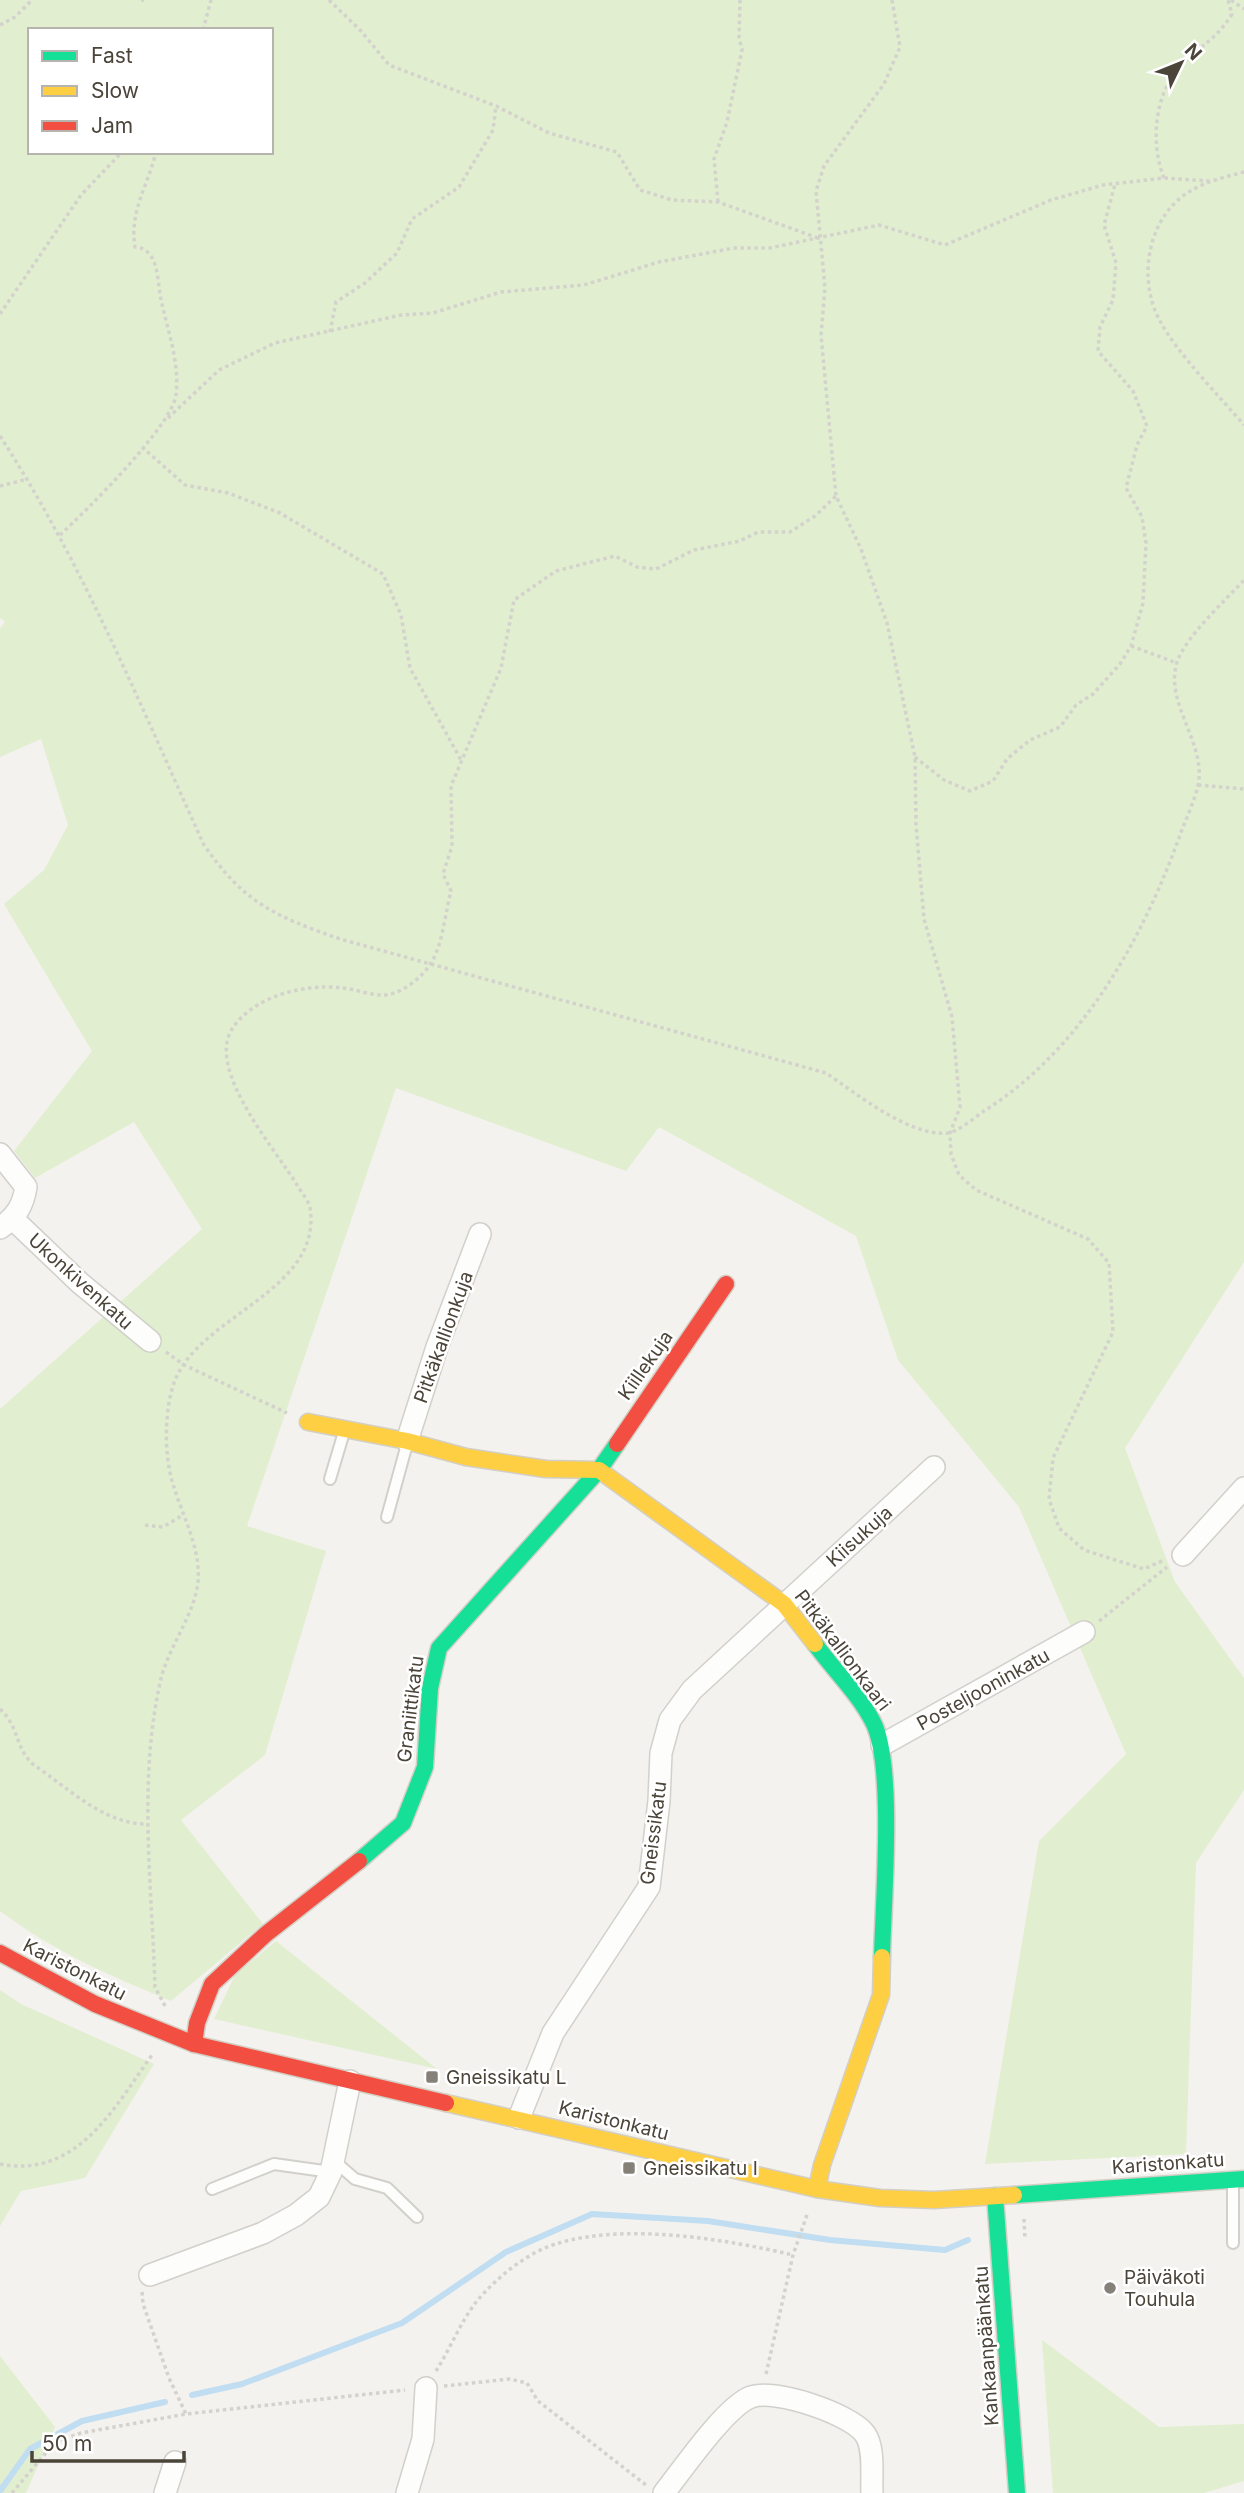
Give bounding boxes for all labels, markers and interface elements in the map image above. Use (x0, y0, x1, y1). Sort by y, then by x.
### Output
legend (28, 28, 273, 154)
north arrow (1146, 28, 1216, 98)
text: N (1180, 39, 1206, 65)
text: Fast (91, 43, 133, 68)
text: Slow (91, 78, 139, 103)
text: Jam (91, 113, 133, 138)
street label: Ukonkivenkatu (24, 1228, 138, 1334)
street label: Pitkäkallionkuja (409, 1268, 478, 1406)
street label: Kiillekuja (613, 1326, 678, 1404)
street label: Kiisukuja (822, 1501, 897, 1572)
street label: Pitkäkallionkaari (790, 1585, 896, 1715)
street label: Posteljooninkatu (913, 1643, 1054, 1735)
street label: Graniittikatu (393, 1654, 428, 1764)
street label: Gneissikatu (636, 1780, 671, 1886)
street label: Karistonkatu (19, 1934, 130, 2005)
place label: Gneissikatu L (446, 2066, 566, 2089)
marker: Gneissikatu L (424, 2069, 440, 2085)
street label: Karistonkatu (556, 2096, 671, 2145)
street label: Karistonkatu (1111, 2148, 1225, 2179)
place label: Gneissikatu I (643, 2157, 758, 2180)
marker: Gneissikatu I (621, 2160, 637, 2176)
street label: Kankaanpäänkatu (969, 2265, 1004, 2427)
place label: Päiväkoti Touhula (1124, 2266, 1205, 2311)
marker: Päiväkoti Touhula (1102, 2280, 1118, 2296)
scale bar (32, 2420, 184, 2464)
text: 50 m (42, 2431, 92, 2456)

